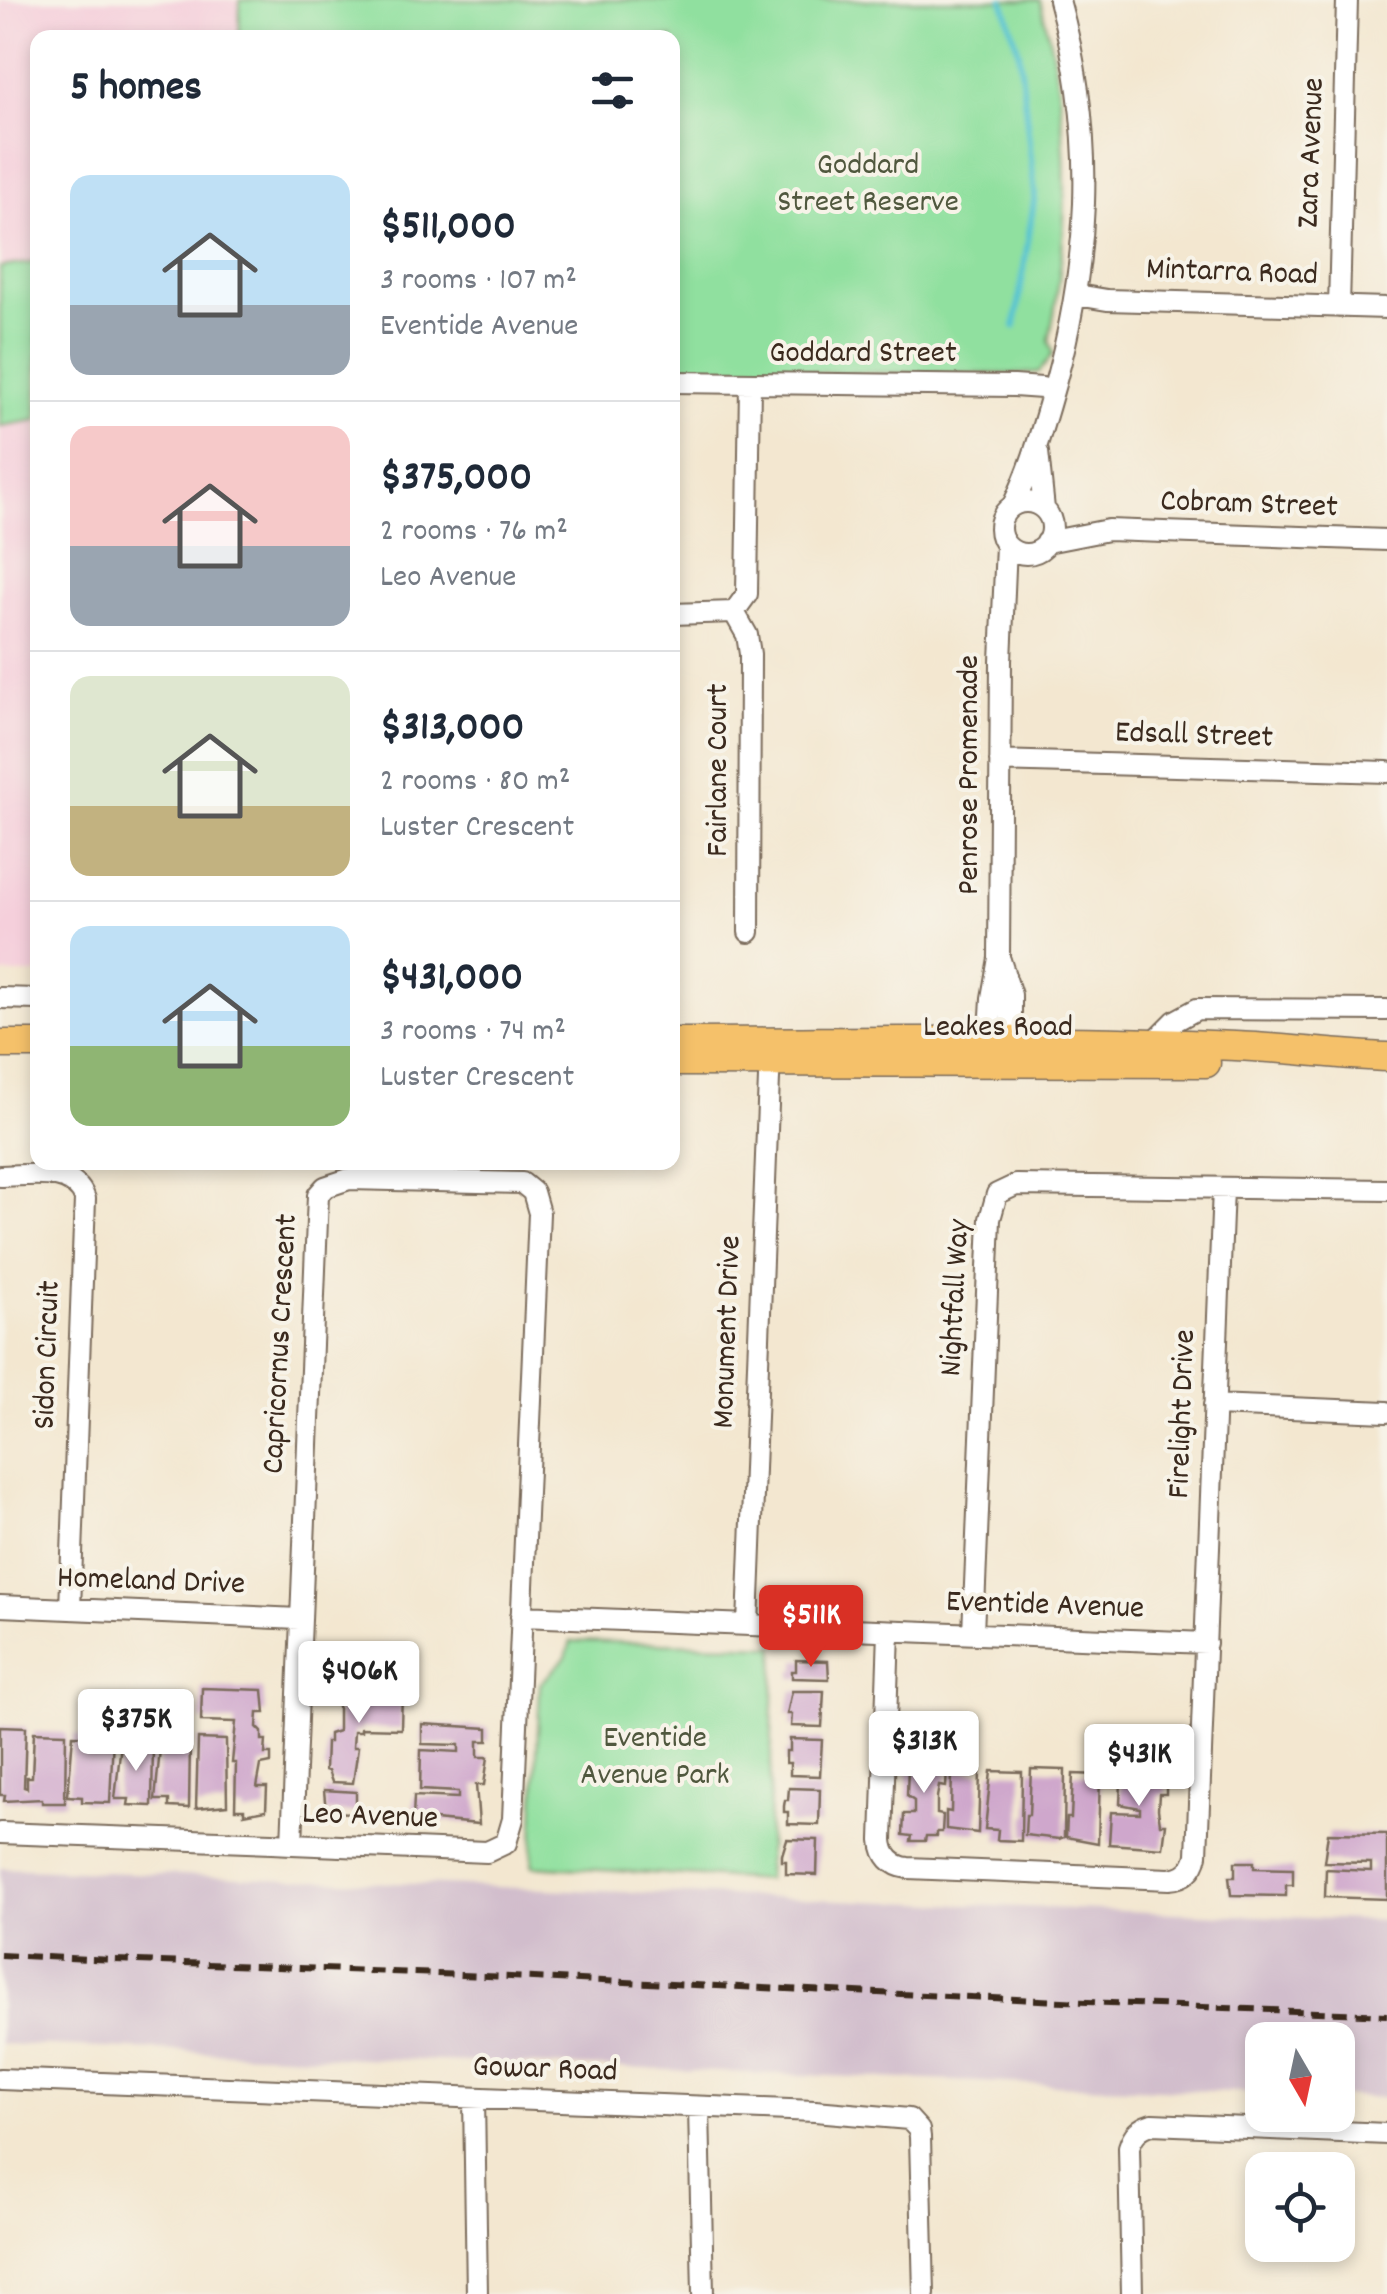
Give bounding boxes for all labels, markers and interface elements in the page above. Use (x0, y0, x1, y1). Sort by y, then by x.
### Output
text: 5 homes (70, 60, 202, 120)
icon: filters (585, 63, 640, 118)
street label: Zara Avenue (1287, 77, 1339, 229)
park label: Goddard Street Reserve (777, 144, 959, 227)
text: $511,000 (380, 199, 516, 259)
icon: home (150, 215, 270, 335)
street label: Mintarra Road (1145, 248, 1319, 300)
text: 3 rooms · 107 m² (380, 259, 577, 305)
text: Eventide Avenue (380, 305, 578, 351)
street label: Goddard Street (769, 332, 957, 378)
text: $375,000 (380, 450, 532, 510)
icon: home (150, 466, 270, 586)
street label: Cobram Street (1159, 480, 1339, 532)
text: 2 rooms · 76 m² (380, 510, 568, 556)
text: Leo Avenue (380, 556, 516, 602)
street label: Penrose Promenade (948, 655, 994, 895)
street label: Fairlane Court (697, 683, 743, 857)
text: $313,000 (380, 700, 524, 760)
street label: Edsall Street (1114, 711, 1274, 763)
icon: home (150, 716, 270, 836)
text: 2 rooms · 80 m² (380, 760, 570, 806)
text: Luster Crescent (380, 806, 574, 852)
text: $431,000 (380, 950, 523, 1010)
icon: home (150, 966, 270, 1086)
street label: Leakes Road (923, 1006, 1073, 1052)
text: 3 rooms · 74 m² (380, 1010, 566, 1056)
text: Luster Crescent (380, 1056, 574, 1102)
street label: Capricornus Crescent (252, 1213, 312, 1475)
street label: Nightfall Way (930, 1217, 984, 1378)
street label: Monument Drive (703, 1235, 755, 1429)
street label: Sidon Circuit (23, 1279, 75, 1430)
street label: Firelight Drive (1158, 1329, 1210, 1499)
street label: Homeland Drive (56, 1557, 246, 1609)
street label: Eventide Avenue (945, 1581, 1145, 1633)
pin: $511K (741, 1585, 881, 1670)
text: $511K (781, 1594, 841, 1640)
pin: $406K (289, 1641, 429, 1726)
text: $406K (320, 1650, 398, 1696)
pin: $375K (66, 1689, 206, 1774)
text: $375K (100, 1698, 172, 1744)
pin: $313K (854, 1711, 994, 1796)
park label: Eventide Avenue Park (580, 1717, 730, 1800)
text: $313K (891, 1720, 957, 1766)
pin: $431K (1069, 1724, 1209, 1809)
text: $431K (1106, 1733, 1172, 1779)
street label: Leo Avenue (301, 1793, 439, 1843)
north arrow (1245, 2022, 1355, 2132)
map controls (1245, 2022, 1355, 2262)
street label: Gowar Road (472, 2045, 618, 2097)
button: locate (1245, 2152, 1355, 2262)

